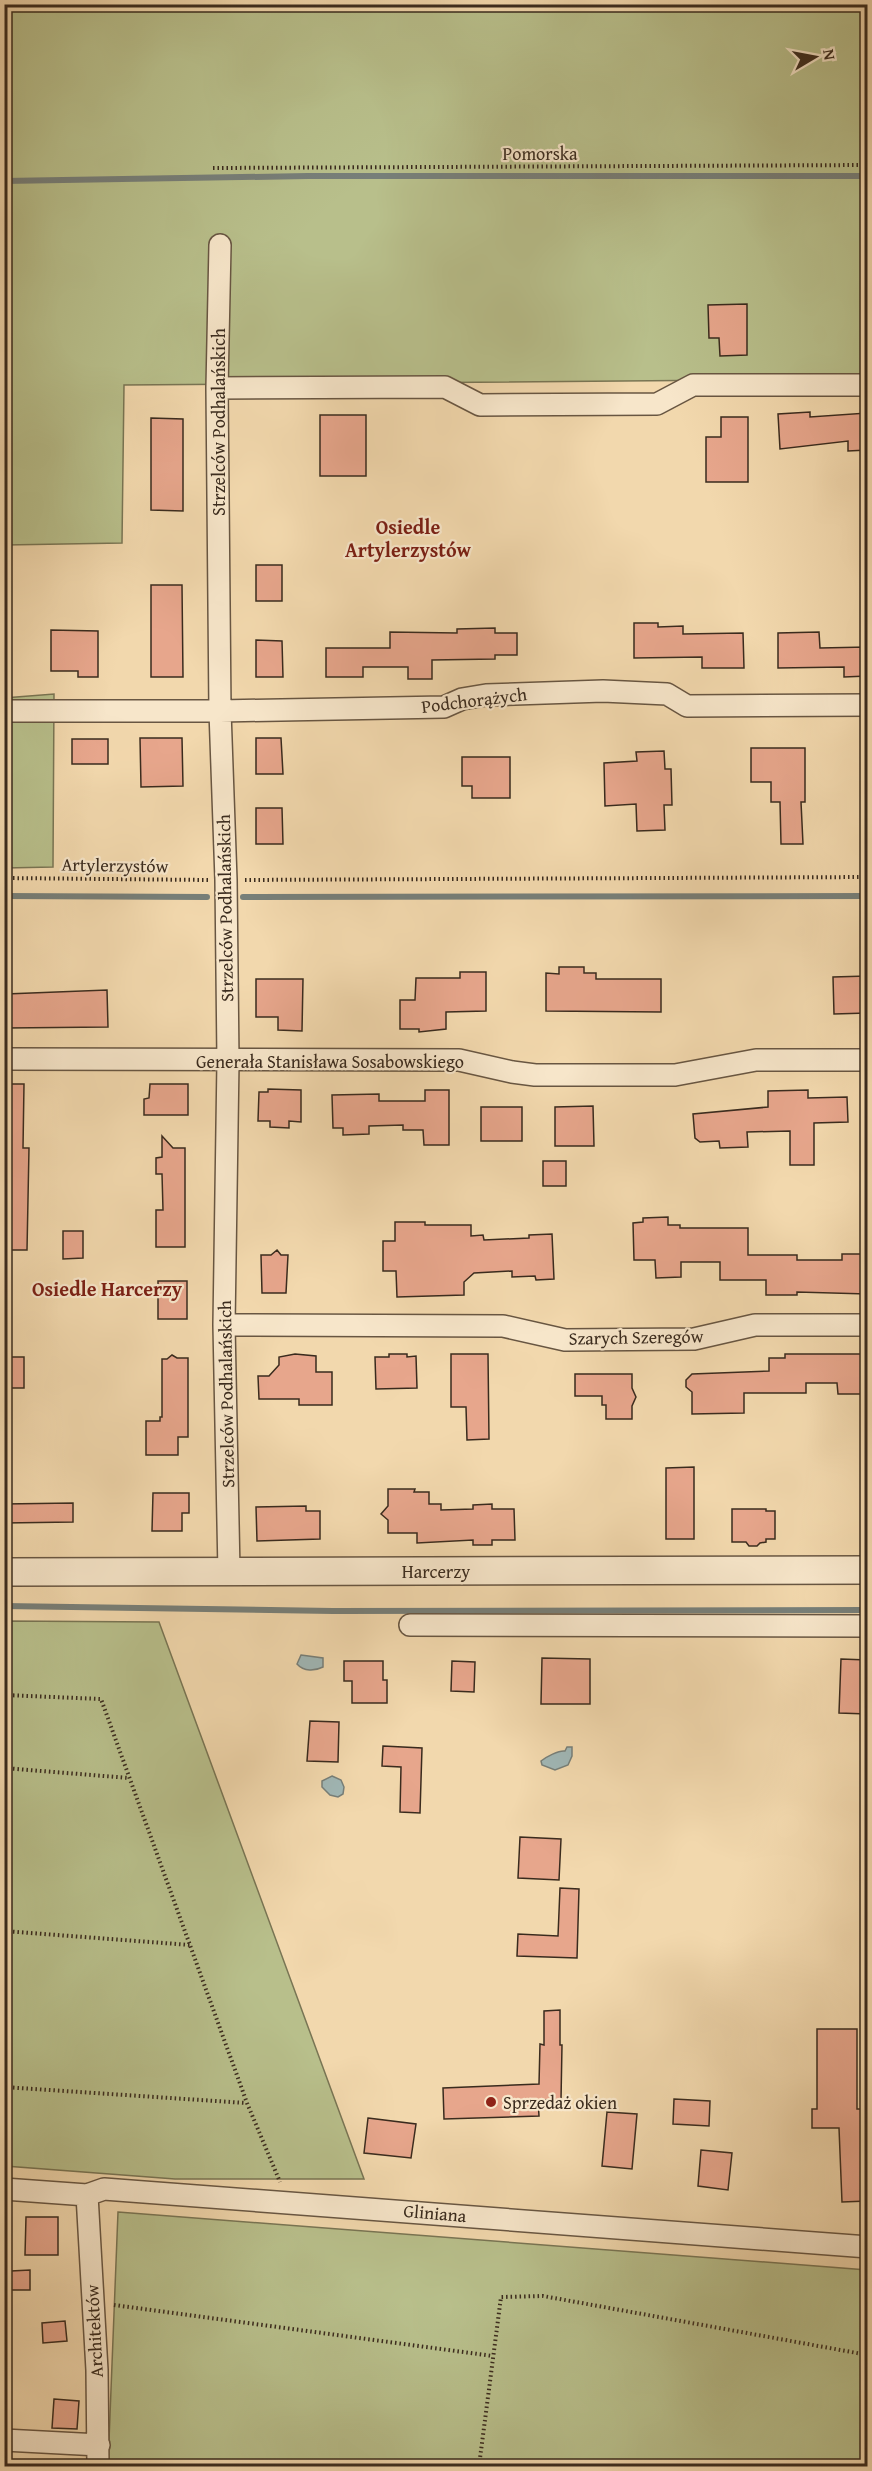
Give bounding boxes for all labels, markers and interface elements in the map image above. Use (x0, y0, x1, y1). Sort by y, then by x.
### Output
north arrow (785, 27, 845, 87)
text: N (817, 47, 843, 62)
street label: Pomorska (503, 140, 578, 167)
street label: Strzelców Podhalańskich (205, 328, 232, 516)
district label: Osiedle Artylerzystów (345, 512, 472, 564)
street label: Podchorążych (420, 680, 528, 720)
street label: Strzelców Podhalańskich (210, 814, 240, 1002)
street label: Artylerzystów (61, 851, 169, 879)
street label: Generała Stanisława Sosabowskiego (196, 1048, 464, 1075)
district label: Osiedle Harcerzy (32, 1274, 183, 1303)
street label: Strzelców Podhalańskich (211, 1300, 241, 1488)
street label: Szarych Szeregów (568, 1322, 704, 1352)
street label: Harcerzy (402, 1558, 470, 1585)
place label: Sprzedaż okien (503, 2089, 617, 2116)
marker: Sprzedaż okien (484, 2095, 498, 2109)
street label: Gliniana (402, 2197, 468, 2229)
street label: Architektów (78, 2284, 110, 2378)

